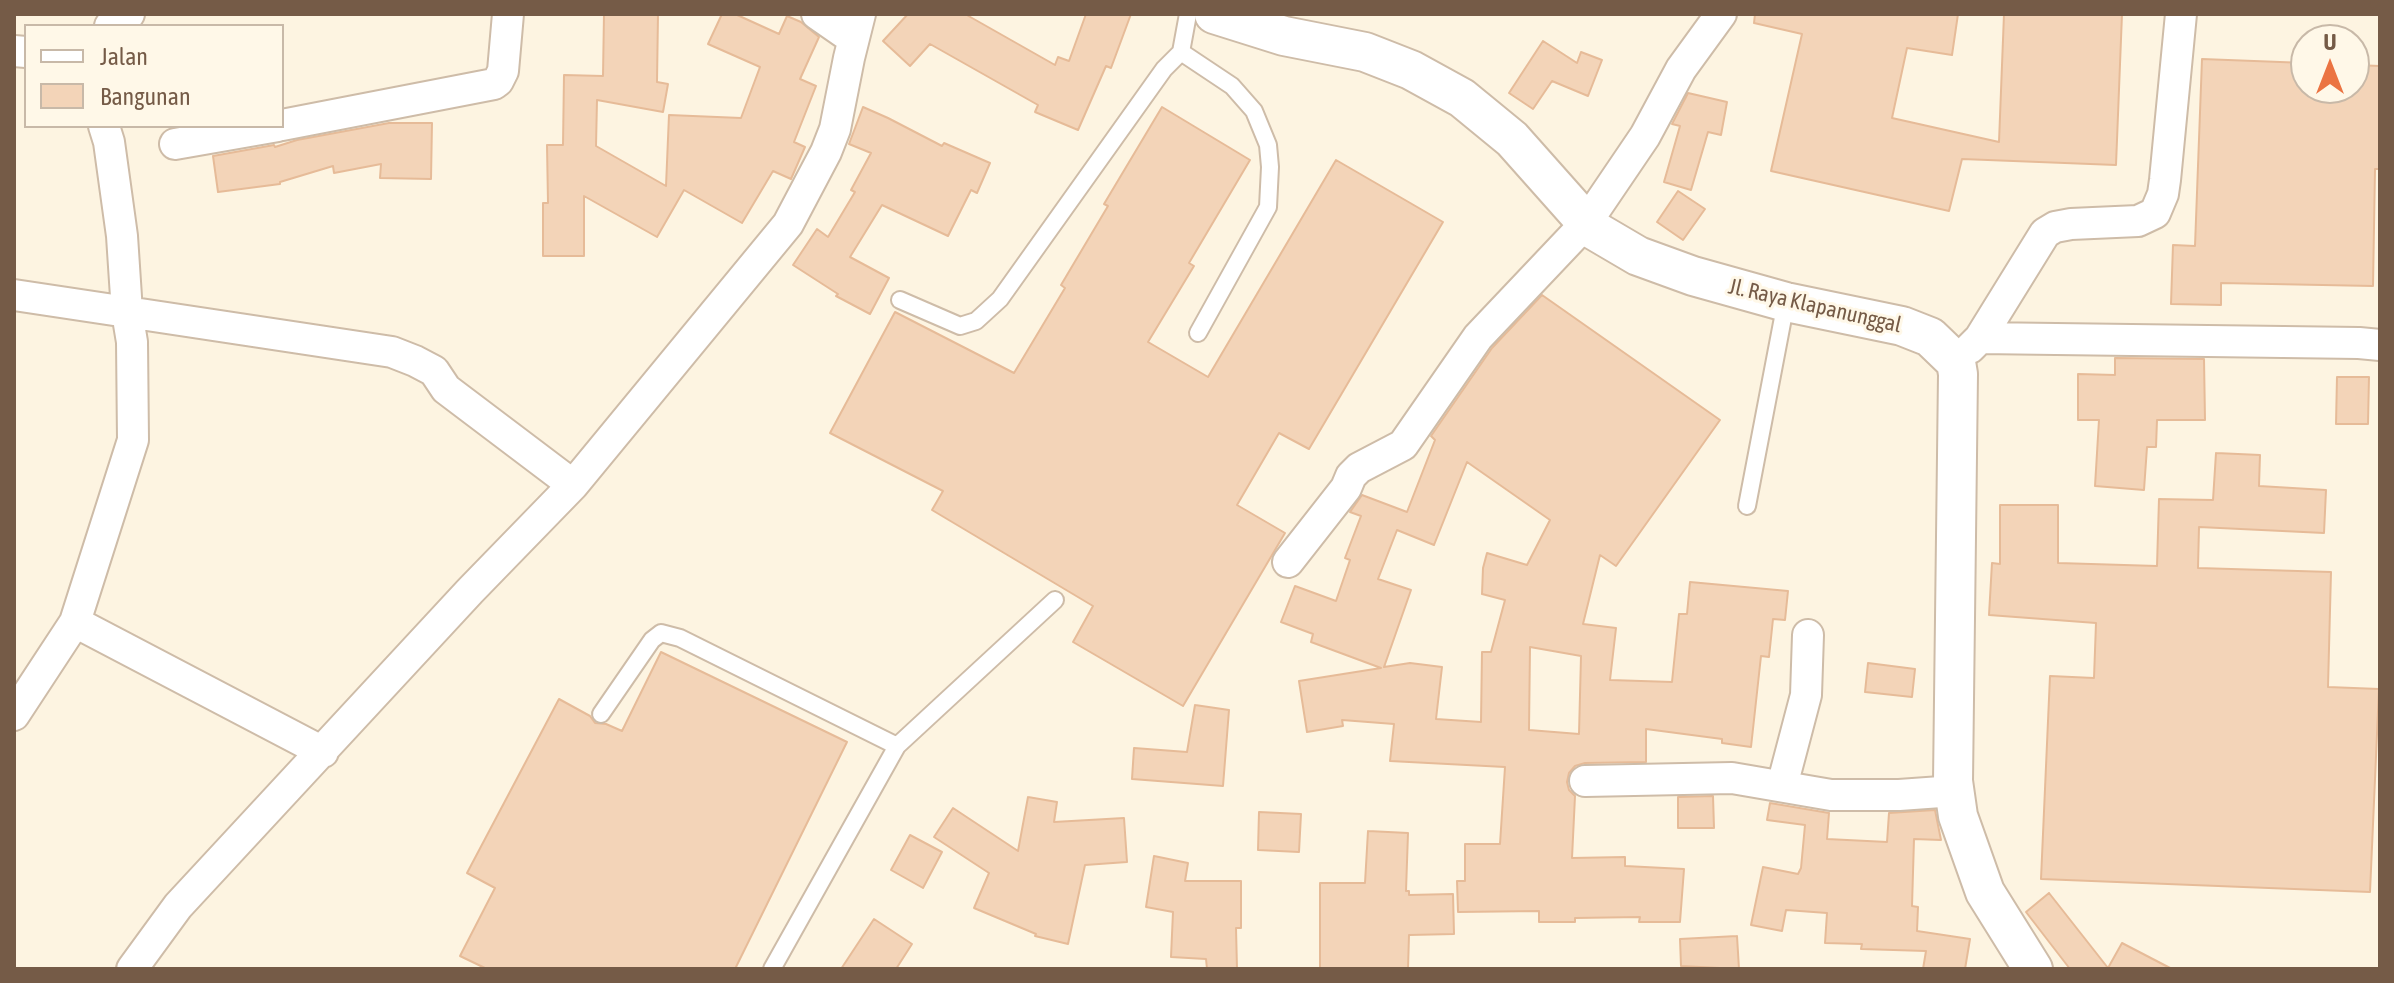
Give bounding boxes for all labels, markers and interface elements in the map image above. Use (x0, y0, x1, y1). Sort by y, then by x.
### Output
legend (24, 24, 284, 128)
north arrow (2290, 24, 2370, 104)
text: U (2324, 29, 2336, 55)
text: Jalan (100, 43, 148, 70)
text: Bangunan (100, 83, 191, 110)
street label: Jl. Raya Klapanunggal (1726, 273, 1904, 339)

